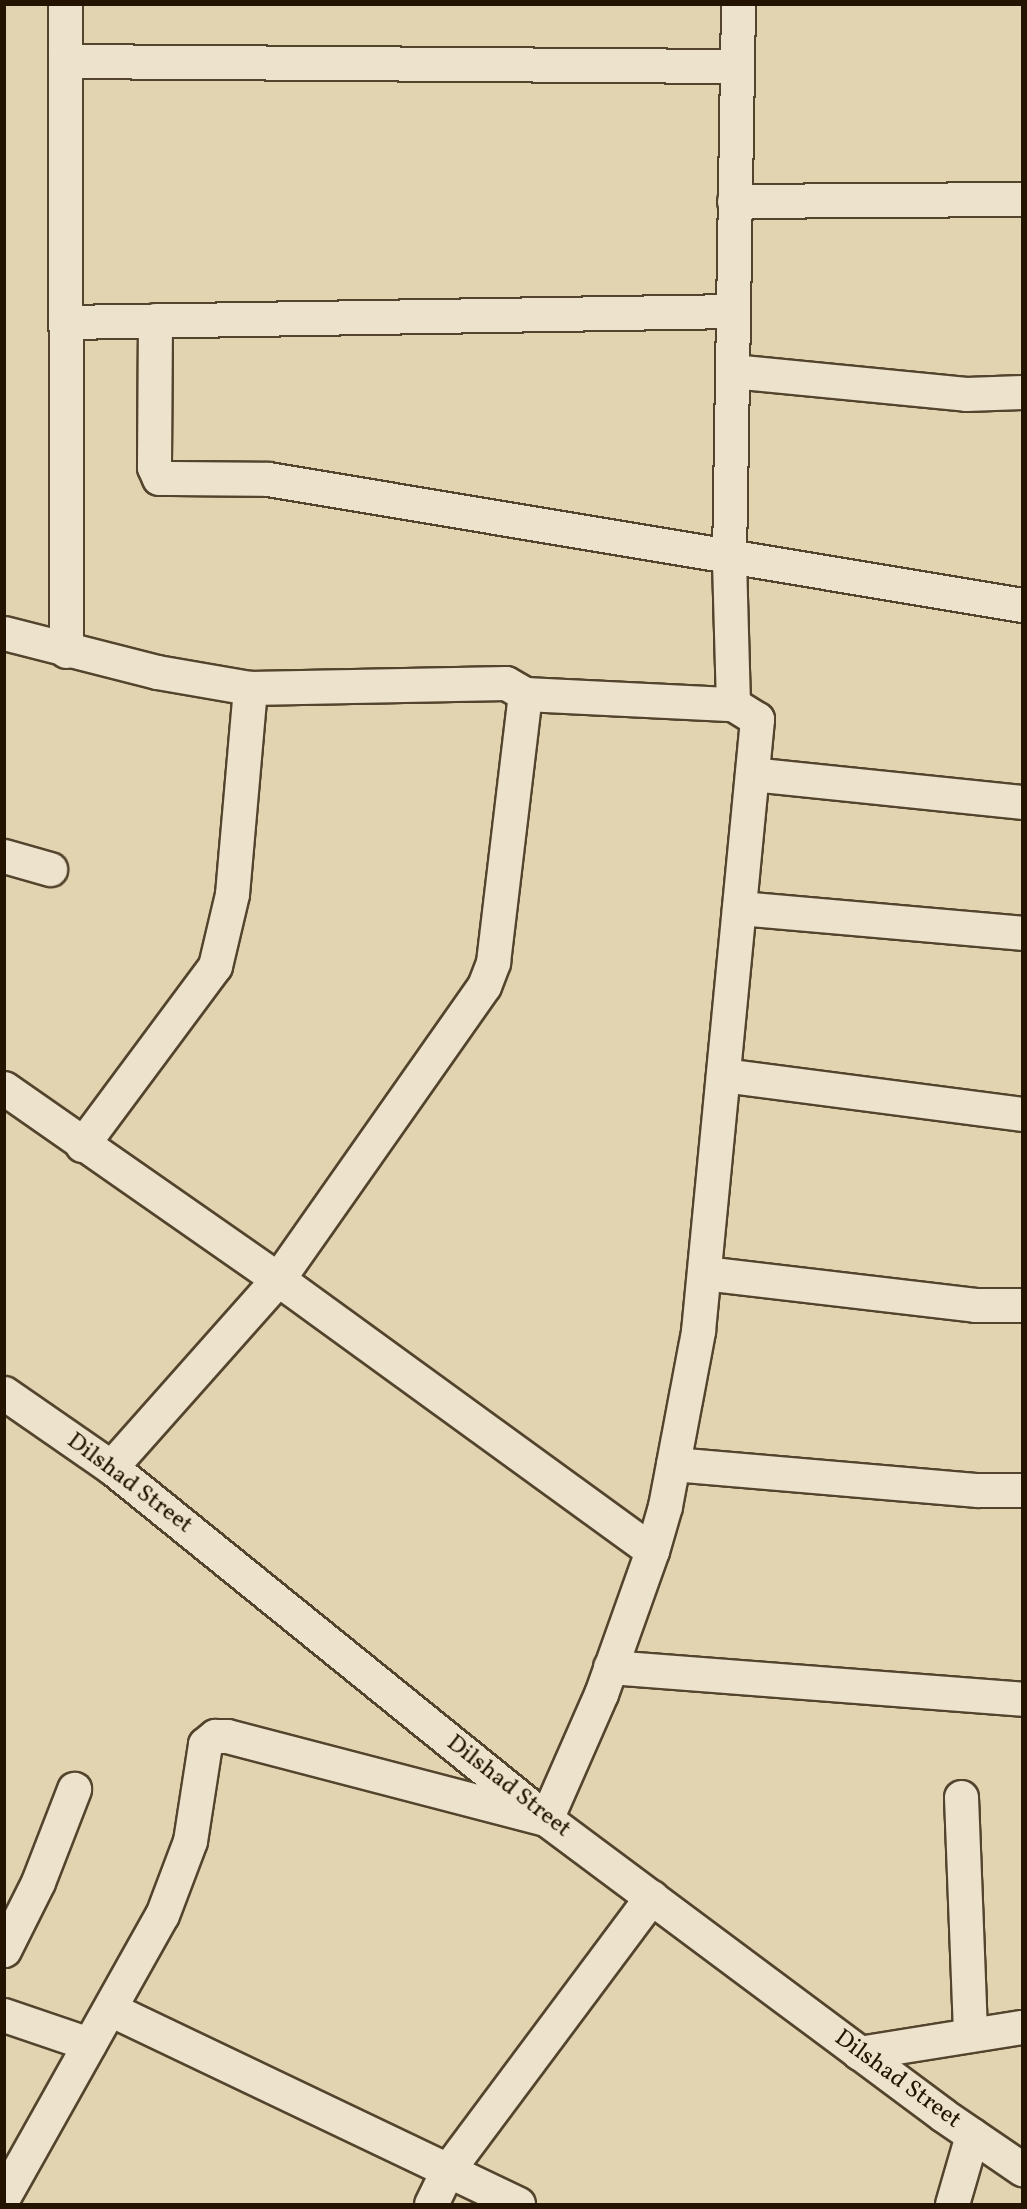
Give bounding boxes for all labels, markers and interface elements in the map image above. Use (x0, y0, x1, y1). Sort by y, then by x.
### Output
street label: Dilshad Street (61, 1427, 197, 1541)
street label: Dilshad Street (440, 1730, 576, 1844)
street label: Dilshad Street (828, 2024, 966, 2136)

